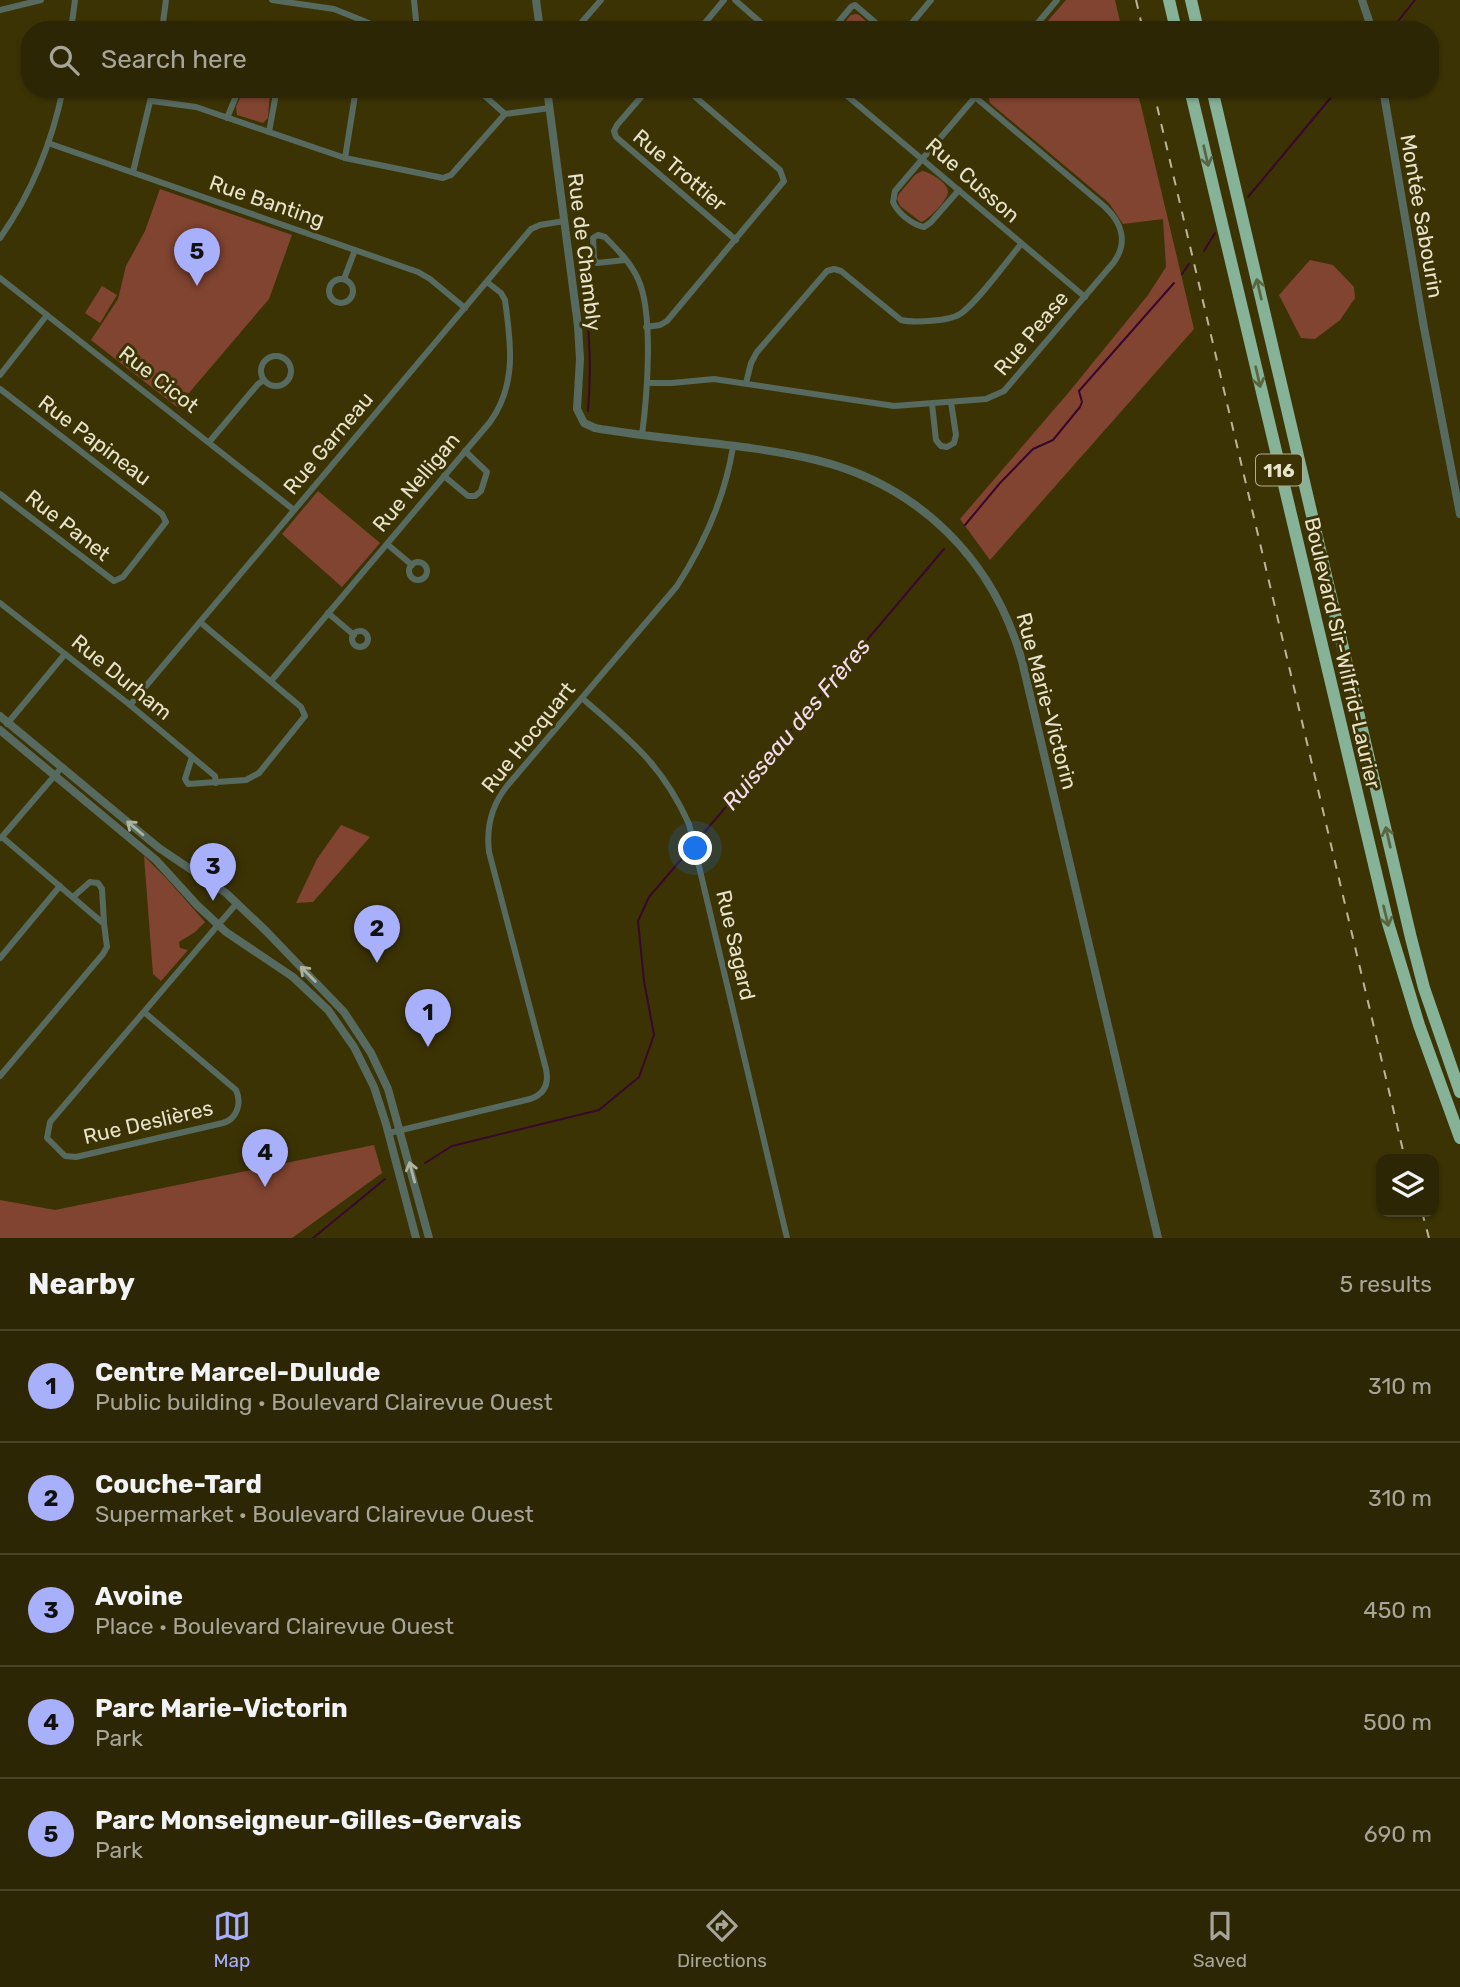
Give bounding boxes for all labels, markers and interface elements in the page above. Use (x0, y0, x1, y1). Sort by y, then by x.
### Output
search box (21, 21, 1439, 98)
icon: search (45, 41, 83, 79)
text: Search here (101, 44, 247, 75)
street label: Rue Trottier (628, 124, 732, 216)
street label: Rue Cusson (921, 132, 1025, 228)
street label: Montée Sabourin (1395, 132, 1449, 300)
one-way arrow (1199, 144, 1213, 167)
street label: Rue Banting (206, 170, 328, 232)
street label: Rue de Chambly (563, 172, 607, 333)
pin: 5 (174, 228, 220, 286)
one-way arrow (1252, 278, 1265, 301)
street label: Rue Pease (988, 286, 1074, 380)
street label: Rue Cicot (114, 340, 204, 418)
one-way arrow (1252, 365, 1265, 388)
street label: Rue Garneau (278, 387, 378, 499)
street label: Rue Papineau (34, 390, 156, 490)
street label: Rue Nelligan (367, 427, 465, 537)
road number: 116 (1256, 454, 1302, 485)
street label: Rue Panet (21, 484, 115, 566)
street label: Boulevard Sir-Wilfrid-Laurier (1300, 515, 1386, 791)
street label: Rue Marie-Victorin (1011, 610, 1083, 792)
street label: Rue Durham (67, 629, 177, 725)
water label: Ruisseau des Frères (716, 632, 876, 816)
street label: Rue Hocquart (476, 677, 580, 797)
one-way arrow (127, 820, 145, 836)
one-way arrow (1381, 826, 1395, 849)
your location (678, 831, 712, 865)
pin: 3 (190, 843, 236, 901)
street label: Rue Sagard (711, 887, 761, 1003)
one-way arrow (1380, 904, 1393, 927)
pin: 2 (354, 905, 400, 963)
one-way arrow (300, 966, 317, 983)
pin: 1 (405, 989, 451, 1047)
street label: Rue Deslières (81, 1095, 215, 1149)
pin: 4 (242, 1129, 288, 1187)
map controls (1376, 1154, 1439, 1217)
button: layers (1376, 1154, 1439, 1217)
one-way arrow (404, 1161, 417, 1183)
text: Nearby (28, 1266, 135, 1302)
text: 5 results (1339, 1270, 1432, 1298)
text: Centre Marcel-Dulude (95, 1357, 380, 1388)
text: 1 (45, 1372, 57, 1400)
text: 310 m (1368, 1372, 1432, 1400)
text: Public building · Boulevard Clairevue Ouest (95, 1388, 553, 1416)
text: Couche-Tard (95, 1469, 262, 1500)
text: 2 (44, 1484, 58, 1512)
text: 310 m (1368, 1484, 1432, 1512)
text: Supermarket · Boulevard Clairevue Ouest (95, 1500, 534, 1528)
text: Avoine (95, 1581, 183, 1612)
text: 3 (43, 1596, 59, 1624)
text: 450 m (1363, 1596, 1432, 1624)
text: Place · Boulevard Clairevue Ouest (95, 1612, 454, 1640)
text: Parc Marie-Victorin (95, 1693, 348, 1724)
text: 4 (43, 1708, 59, 1736)
text: 500 m (1363, 1708, 1432, 1736)
text: Park (95, 1724, 143, 1752)
text: Parc Monseigneur-Gilles-Gervais (95, 1805, 522, 1836)
text: 5 (44, 1820, 58, 1848)
text: 690 m (1364, 1820, 1432, 1848)
text: Park (95, 1836, 143, 1864)
tab: Map (213, 1907, 251, 1972)
tab: Directions (677, 1907, 767, 1972)
tab: Saved (1193, 1907, 1247, 1972)

